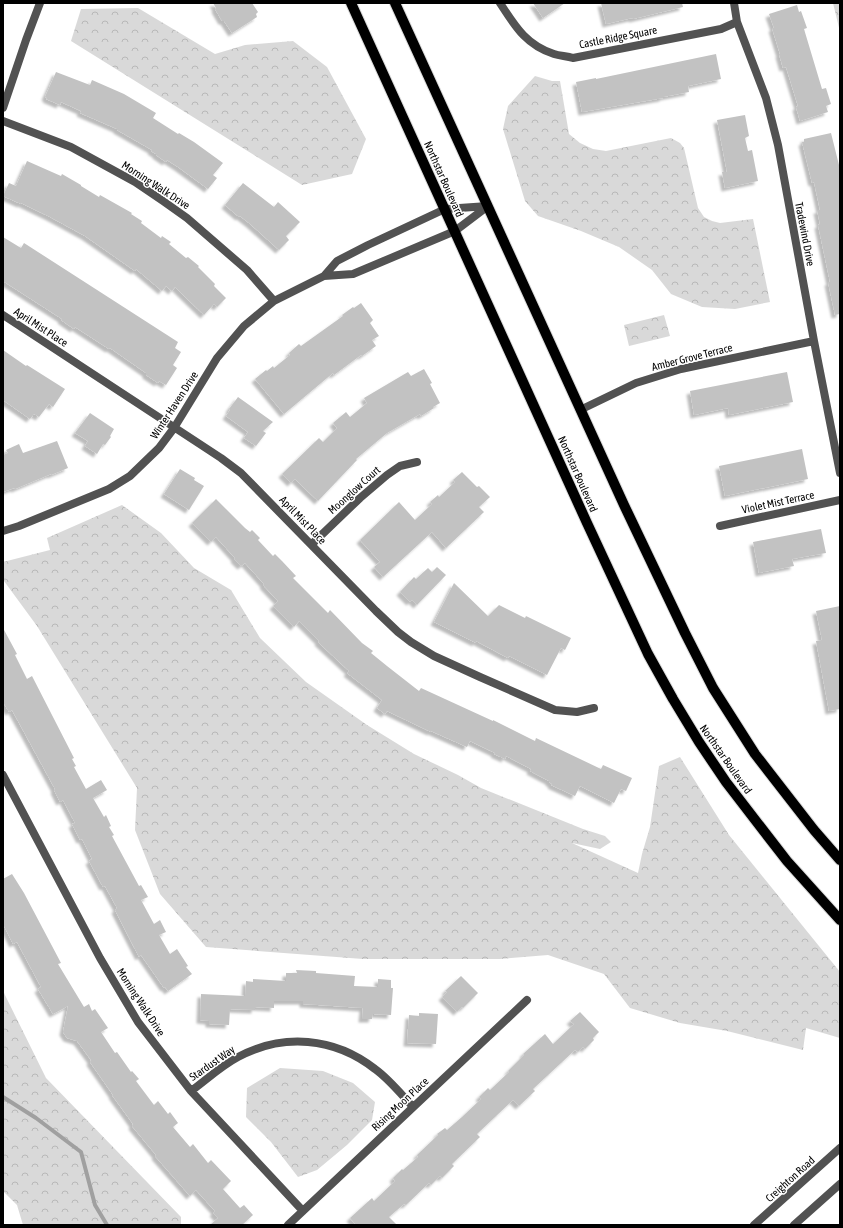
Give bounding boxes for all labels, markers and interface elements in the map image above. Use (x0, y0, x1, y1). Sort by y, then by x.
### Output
street label: Castle Ridge Square (578, 24, 658, 50)
street label: Northstar Boulevard (422, 139, 466, 219)
street label: Morning Walk Drive (120, 159, 192, 211)
street label: Tradewind Drive (793, 201, 817, 267)
street label: April Mist Place (12, 305, 70, 349)
street label: Amber Grove Terrace (650, 341, 734, 373)
street label: Winter Haven Drive (148, 369, 200, 441)
street label: Northstar Boulevard (556, 434, 600, 514)
street label: Moonglow Court (326, 464, 382, 516)
street label: Violet Mist Terrace (741, 488, 815, 516)
street label: April Mist Place (277, 494, 329, 546)
street label: Northstar Boulevard (698, 722, 754, 796)
street label: Morning Walk Drive (115, 966, 167, 1038)
street label: Stardust Way (187, 1043, 237, 1083)
street label: Rising Moon Place (369, 1075, 431, 1133)
street label: Creighton Road (763, 1154, 817, 1204)

